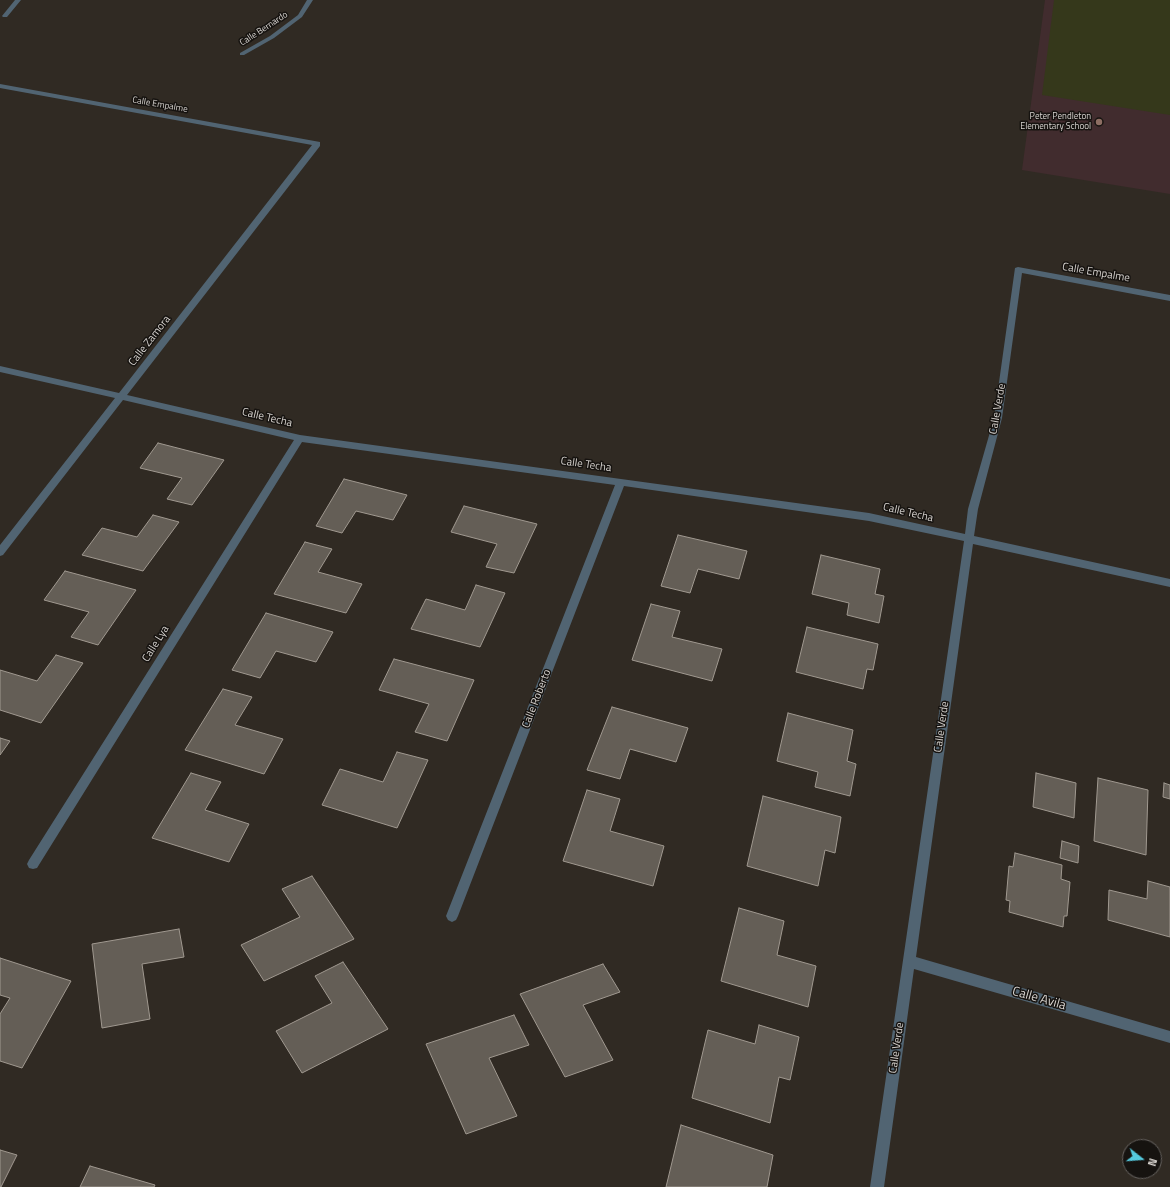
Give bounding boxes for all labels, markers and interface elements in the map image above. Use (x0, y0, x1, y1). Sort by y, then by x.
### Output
street label: Calle Bernardo (238, 9, 290, 49)
street label: Calle Empalme (131, 95, 189, 115)
place label: Peter Pendleton Elementary School (1020, 112, 1091, 133)
marker: Peter Pendleton Elementary School (1094, 117, 1104, 127)
street label: Calle Empalme (1061, 261, 1131, 285)
street label: Calle Zamora (126, 313, 174, 369)
street label: Calle Verde (987, 383, 1009, 435)
street label: Calle Techa (241, 406, 293, 430)
street label: Calle Techa (560, 455, 612, 475)
street label: Calle Techa (882, 501, 934, 525)
street label: Calle Lya (140, 624, 172, 664)
street label: Calle Roberto (520, 668, 554, 730)
street label: Calle Verde (932, 701, 952, 753)
street label: Calle Avila (1010, 984, 1068, 1014)
street label: Calle Verde (887, 1022, 907, 1074)
north arrow (1122, 1139, 1162, 1179)
text: N (1144, 1156, 1161, 1168)

